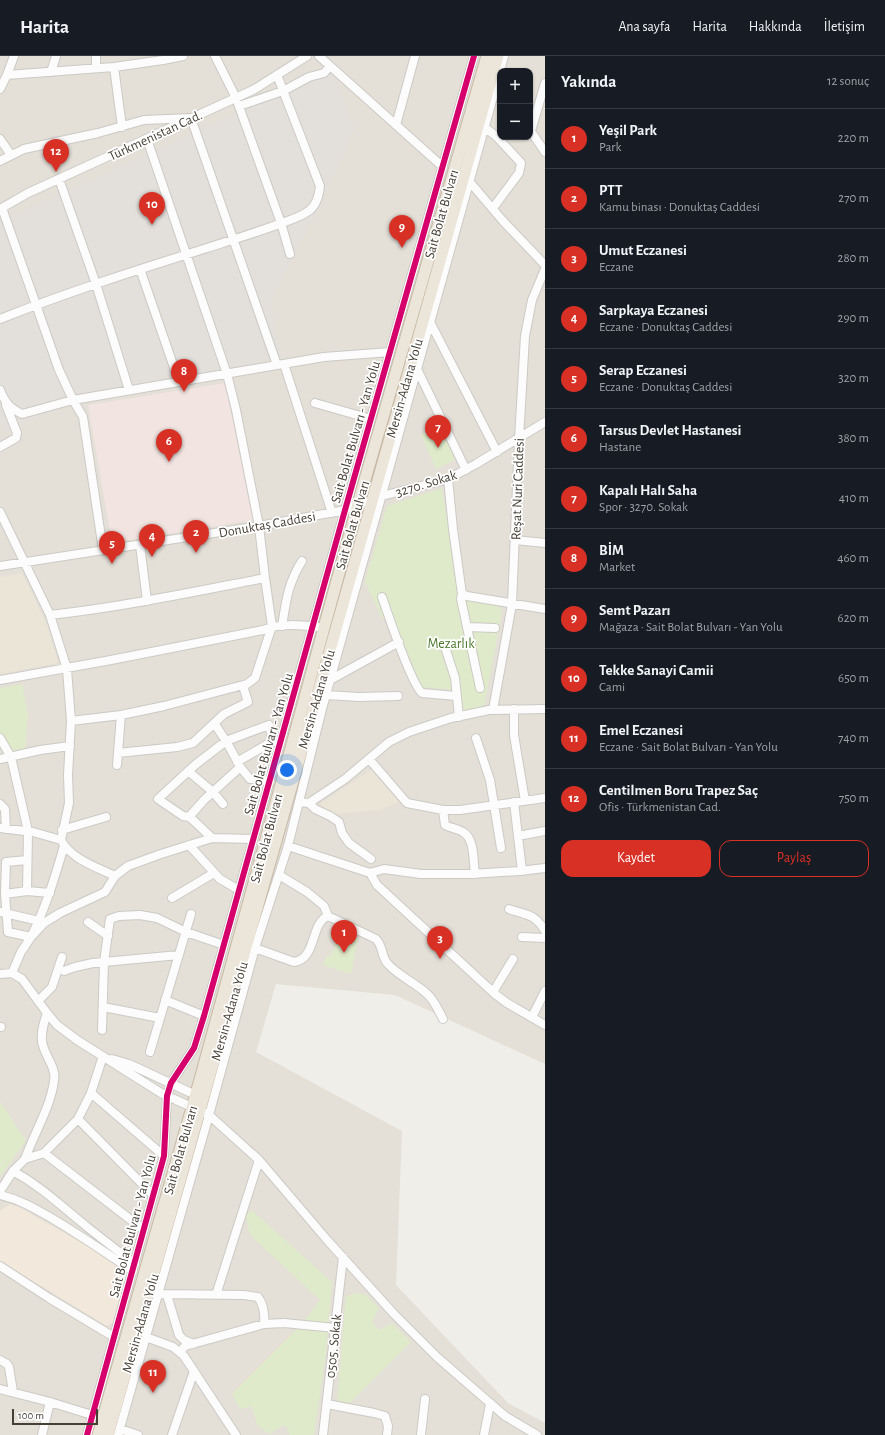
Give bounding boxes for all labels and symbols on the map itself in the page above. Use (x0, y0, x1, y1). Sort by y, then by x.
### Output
street label: Türkmenistan Cad. (106, 108, 204, 164)
pin: 12 (43, 139, 69, 172)
street label: Sait Bolat Bulvarı (423, 168, 461, 260)
pin: 10 (139, 192, 165, 225)
pin: 9 (389, 215, 415, 248)
street label: Mersin-Adana Yolu (384, 337, 426, 439)
pin: 8 (171, 359, 197, 392)
street label: Sait Bolat Bulvarı - Yan Yolu (329, 360, 383, 505)
pin: 7 (425, 415, 451, 448)
pin: 6 (156, 429, 182, 462)
street label: Reşat Nuri Caddesi (509, 438, 527, 540)
street label: 3270. Sokak (394, 468, 459, 500)
street label: Sait Bolat Bulvarı (334, 479, 372, 571)
street label: Donuktaş Caddesi (218, 510, 317, 540)
pin: 2 (183, 520, 209, 553)
pin: 4 (139, 524, 165, 557)
pin: 5 (99, 531, 125, 564)
park label: Mezarlık (427, 637, 475, 651)
street label: Mersin-Adana Yolu (296, 648, 338, 750)
street label: Sait Bolat Bulvarı - Yan Yolu (242, 672, 296, 817)
your location (277, 760, 297, 780)
street label: Sait Bolat Bulvarı (248, 792, 286, 884)
pin: 1 (331, 920, 357, 953)
pin: 3 (427, 926, 453, 959)
street label: Mersin-Adana Yolu (209, 960, 251, 1062)
street label: Sait Bolat Bulvarı (162, 1104, 200, 1196)
street label: Sait Bolat Bulvarı - Yan Yolu (107, 1153, 159, 1299)
street label: Mersin-Adana Yolu (120, 1272, 162, 1374)
street label: 0505. Sokak (324, 1313, 344, 1379)
pin: 11 (140, 1360, 166, 1393)
scale bar (12, 1407, 98, 1426)

